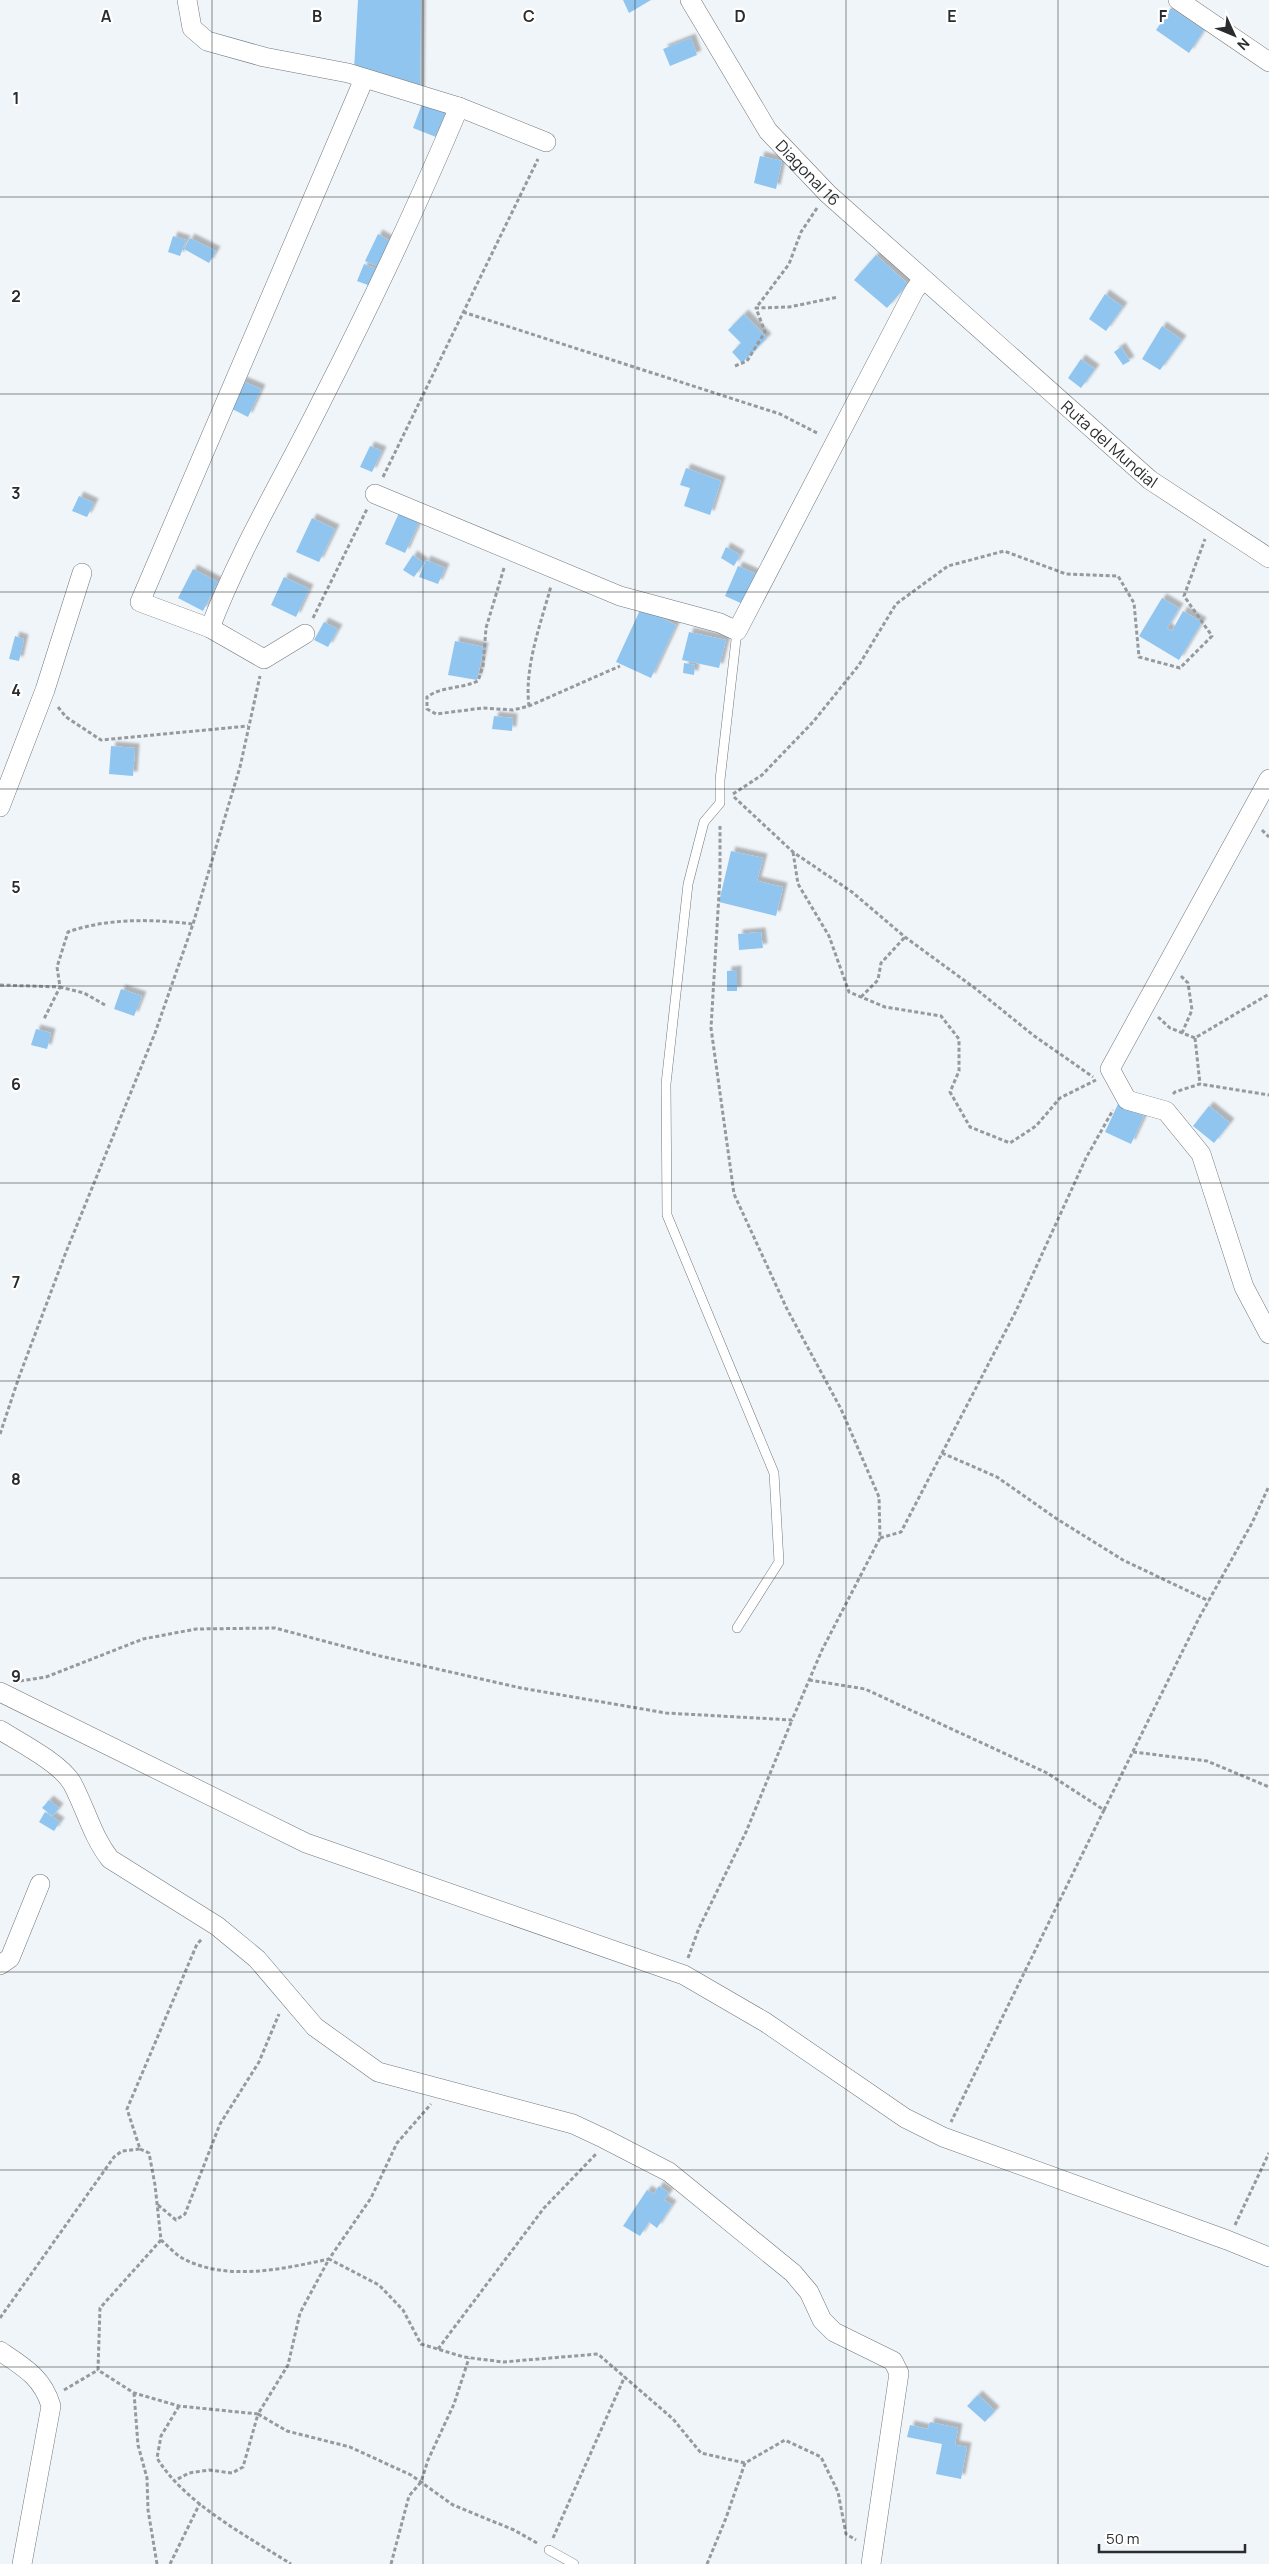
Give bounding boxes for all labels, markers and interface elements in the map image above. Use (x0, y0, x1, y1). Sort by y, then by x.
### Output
text: A (101, 5, 112, 27)
text: B (312, 5, 322, 27)
text: C (523, 5, 535, 27)
text: D (734, 5, 746, 27)
text: E (947, 5, 957, 27)
text: F (1159, 5, 1168, 27)
north arrow (1209, 10, 1259, 60)
text: N (1233, 34, 1254, 55)
text: 1 (12, 87, 20, 109)
street label: Diagonal 16 (771, 135, 845, 211)
text: 2 (11, 285, 21, 307)
street label: Ruta del Mundial (1057, 395, 1162, 493)
text: 3 (11, 482, 21, 504)
text: 4 (11, 679, 21, 701)
text: 5 (11, 876, 21, 898)
text: 6 (11, 1073, 21, 1095)
text: 7 (12, 1271, 20, 1293)
text: 8 (11, 1468, 21, 1490)
text: 9 (11, 1665, 21, 1687)
scale bar (1099, 2522, 1245, 2554)
text: 50 m (1106, 2528, 1140, 2549)

